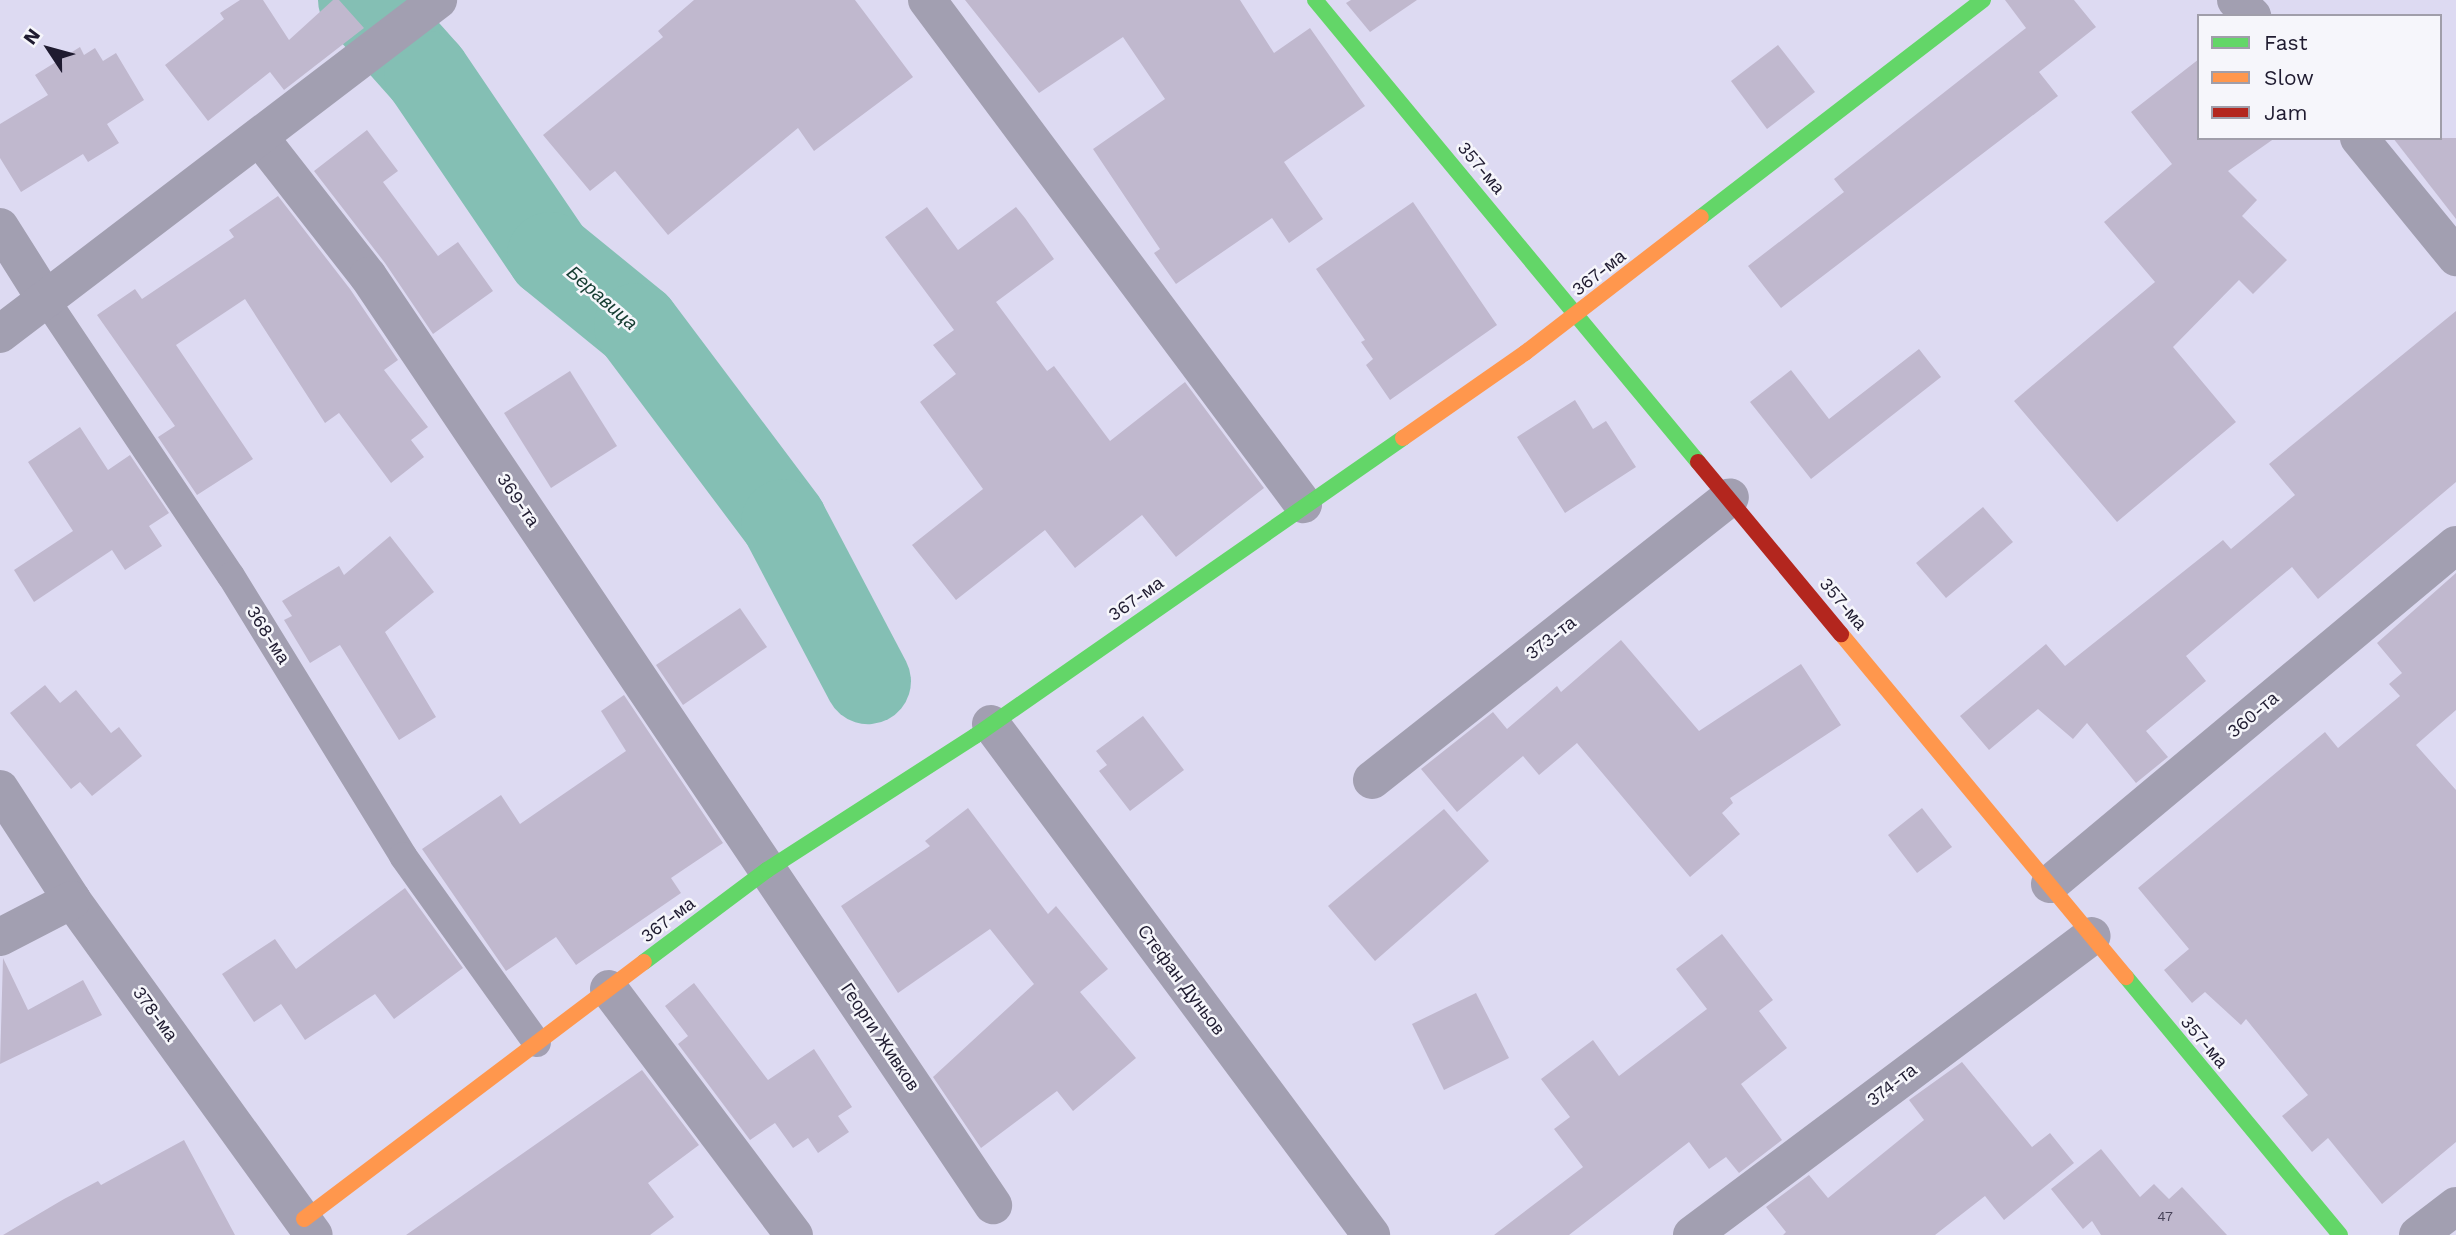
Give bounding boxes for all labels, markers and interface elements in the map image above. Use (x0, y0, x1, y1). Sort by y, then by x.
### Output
north arrow (14, 14, 84, 84)
legend (2197, 14, 2442, 140)
text: N (18, 24, 45, 49)
text: Fast (2264, 30, 2308, 55)
text: Slow (2264, 65, 2314, 90)
text: Jam (2264, 100, 2307, 125)
street label: 357-ма (1453, 137, 1509, 199)
street label: 367-ма (1568, 245, 1630, 301)
water label: Беравица (562, 261, 642, 335)
street label: 369-та (492, 469, 544, 531)
street label: 367-ма (1104, 572, 1168, 626)
street label: 357-ма (1815, 573, 1871, 635)
street label: 368-ма (242, 602, 294, 668)
street label: 373-та (1522, 612, 1580, 664)
street label: 360-та (2223, 687, 2283, 743)
street label: 367-ма (637, 893, 699, 947)
street label: Стефан Дуньов (1133, 921, 1229, 1039)
street label: Георги Живков (836, 979, 924, 1095)
street label: 378-ма (128, 983, 182, 1045)
street label: 357-ма (2176, 1011, 2232, 1073)
street label: 374-та (1863, 1059, 1921, 1111)
house number: 47 (2157, 1208, 2173, 1224)

